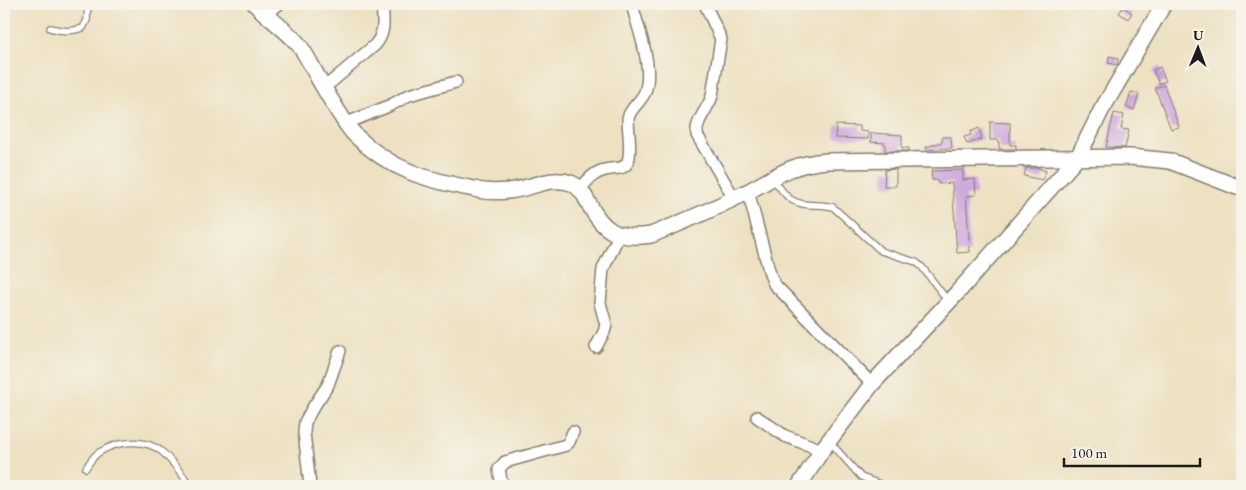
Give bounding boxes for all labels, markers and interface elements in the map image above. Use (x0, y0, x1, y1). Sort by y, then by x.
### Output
north arrow (1174, 22, 1224, 72)
text: U (1193, 26, 1204, 44)
scale bar (1064, 435, 1200, 467)
text: 100 m (1071, 443, 1108, 462)

